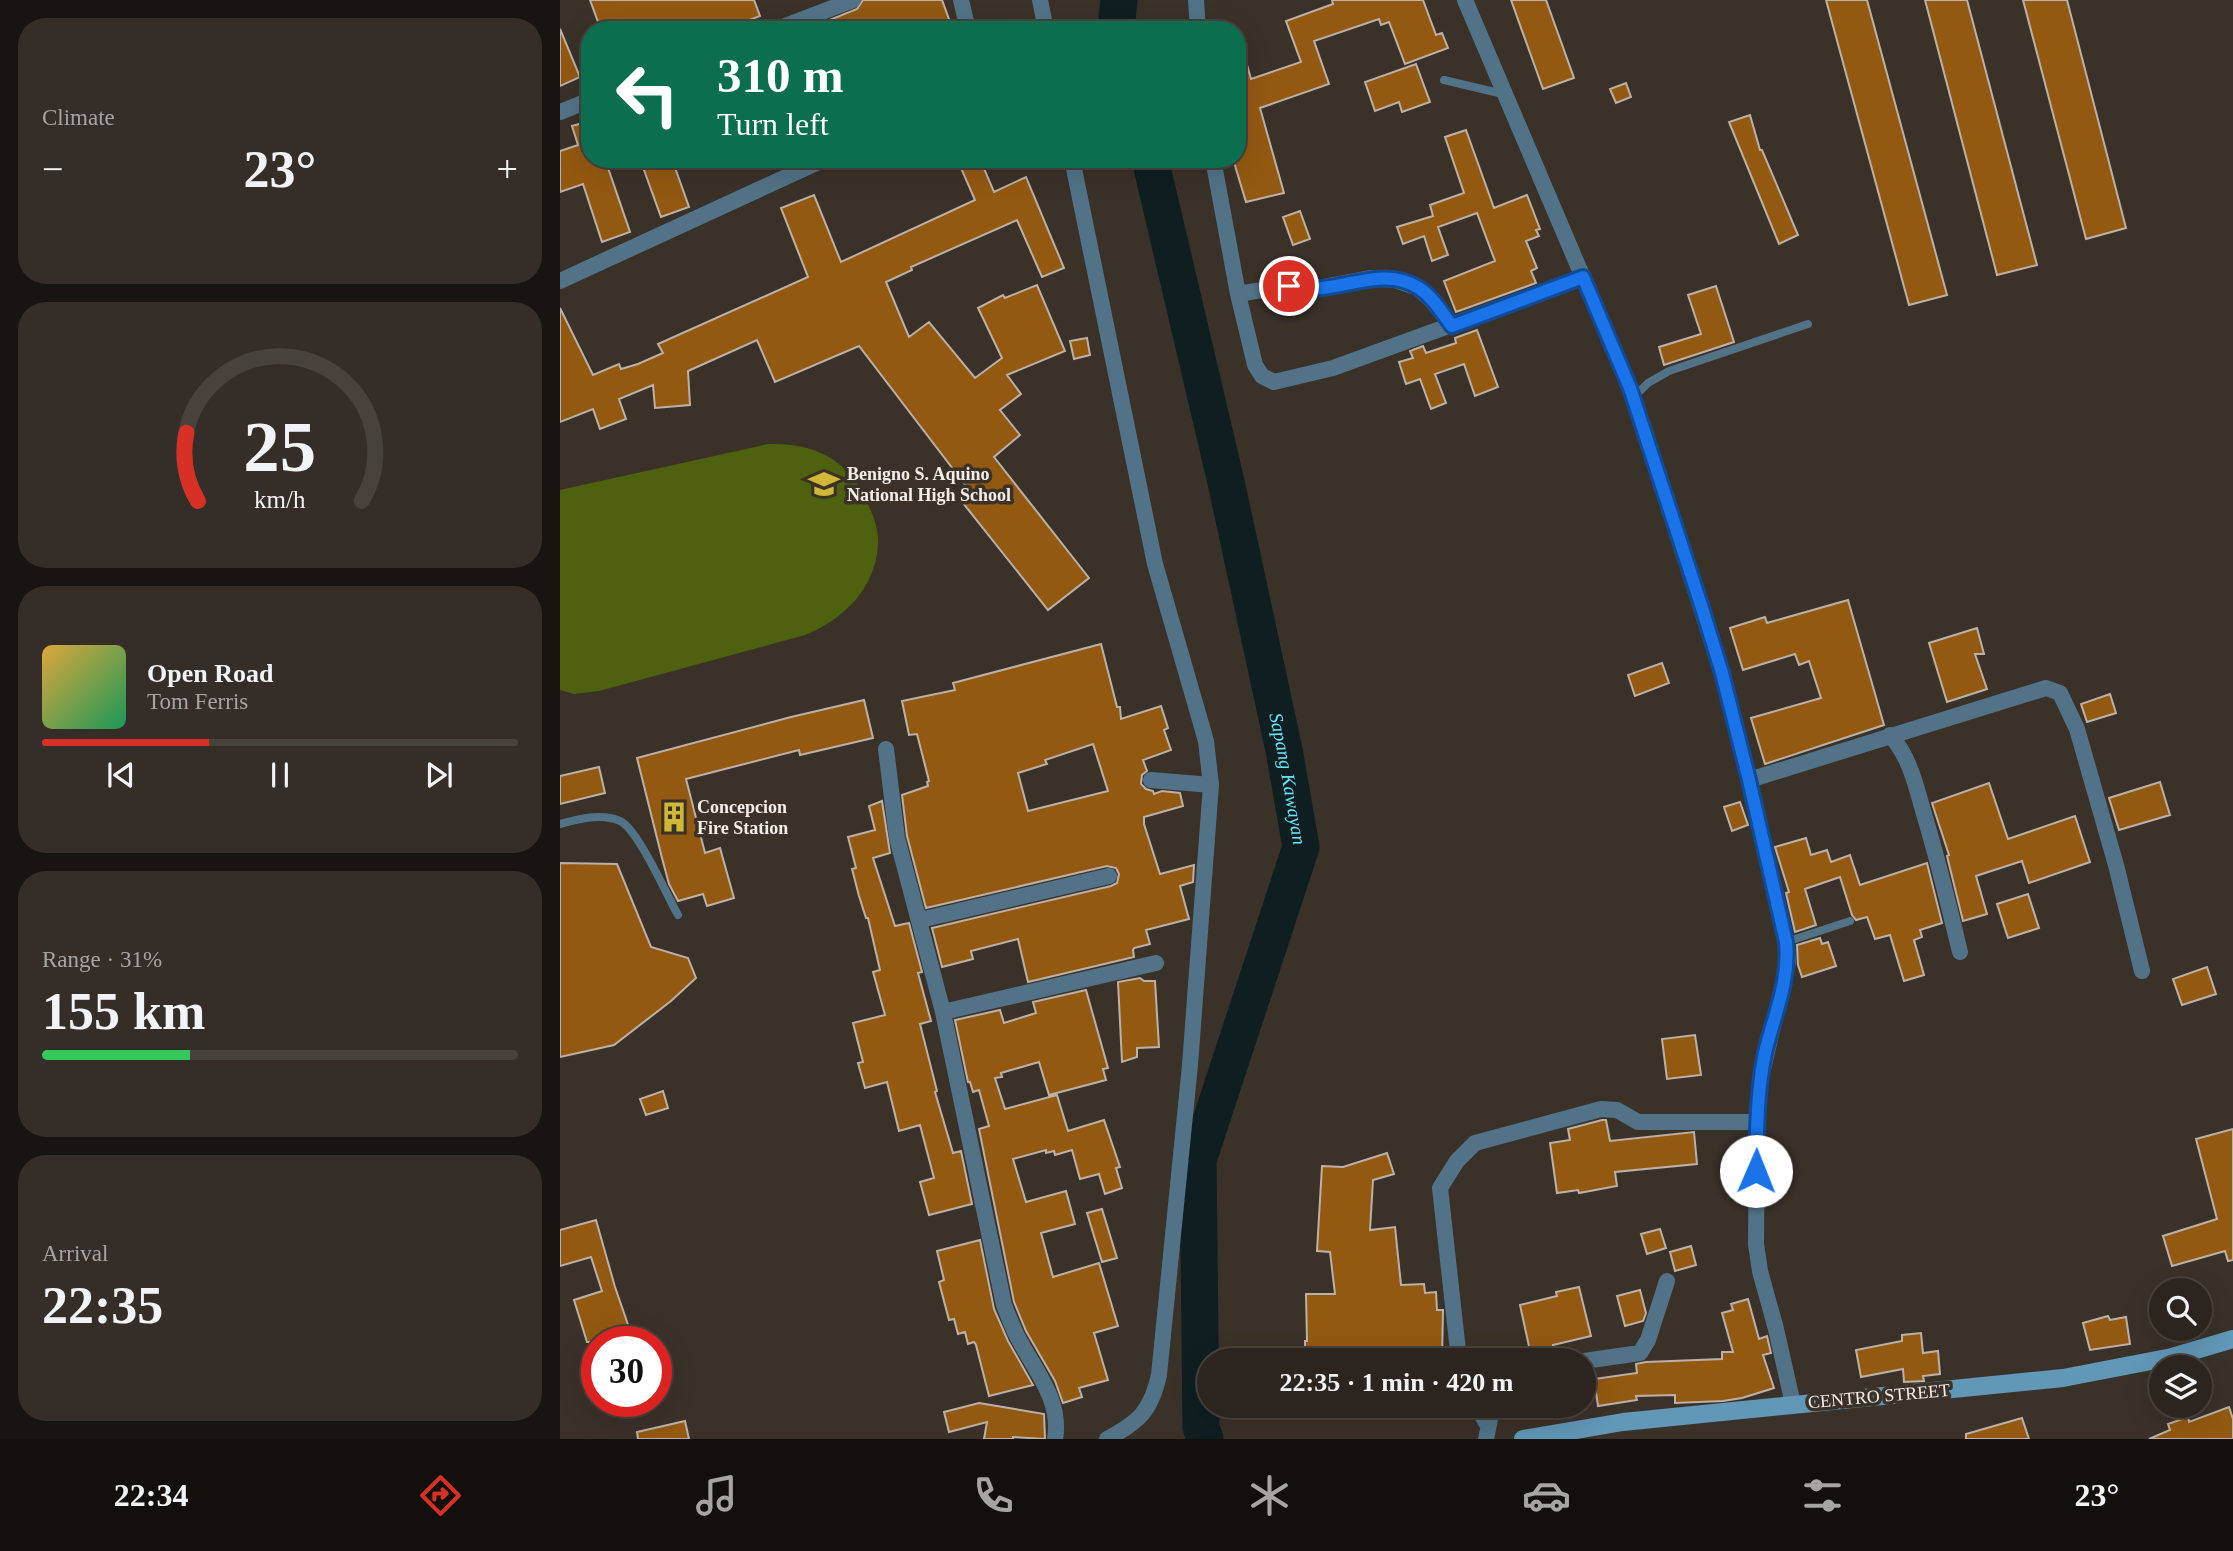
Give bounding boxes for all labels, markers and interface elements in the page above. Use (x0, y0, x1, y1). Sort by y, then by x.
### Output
text: 310 m (717, 48, 844, 103)
icon: left (602, 49, 693, 140)
text: Climate (42, 105, 115, 130)
text: Turn left (717, 106, 829, 142)
text: 23° (244, 141, 316, 198)
text: − (42, 148, 63, 190)
text: + (497, 148, 518, 190)
pin (1259, 256, 1319, 316)
icon: arrive (1270, 267, 1308, 305)
text: 25 (244, 407, 316, 488)
place label: Benigno S. Aquino National High School (847, 464, 1011, 505)
school or university icon: Benigno S. Aquino National High School (807, 467, 841, 501)
text: km/h (254, 486, 306, 513)
text: Open Road (147, 659, 273, 688)
text: Tom Ferris (147, 689, 248, 714)
water label: Sapang Kawayan (1266, 711, 1311, 846)
icon: previous (102, 756, 140, 794)
icon: pause (261, 756, 299, 794)
icon: next (420, 756, 458, 794)
place label: Concepcion Fire Station (697, 797, 788, 838)
building icon: Concepcion Fire Station (657, 800, 691, 834)
text: Range · 31% (42, 947, 162, 972)
text: 155 km (42, 983, 205, 1040)
position arrow (1719, 1134, 1793, 1208)
text: Arrival (42, 1241, 108, 1266)
text: 22:35 (42, 1277, 163, 1334)
map controls (2149, 1278, 2212, 1418)
button: search (2149, 1278, 2212, 1341)
speed limit sign: 30 (581, 1326, 672, 1417)
button: layers (2149, 1355, 2212, 1418)
text: 22:35 · 1 min · 420 m (1280, 1368, 1514, 1397)
street label: CENTRO STREET (1807, 1380, 1951, 1412)
icon: directions (416, 1471, 465, 1520)
icon: music (692, 1471, 741, 1520)
icon: phone (969, 1471, 1018, 1520)
icon: climate (1245, 1471, 1294, 1520)
icon: car (1522, 1471, 1571, 1520)
icon: filters (1798, 1471, 1847, 1520)
text: 22:34 (114, 1477, 188, 1513)
text: 23° (2074, 1477, 2119, 1513)

